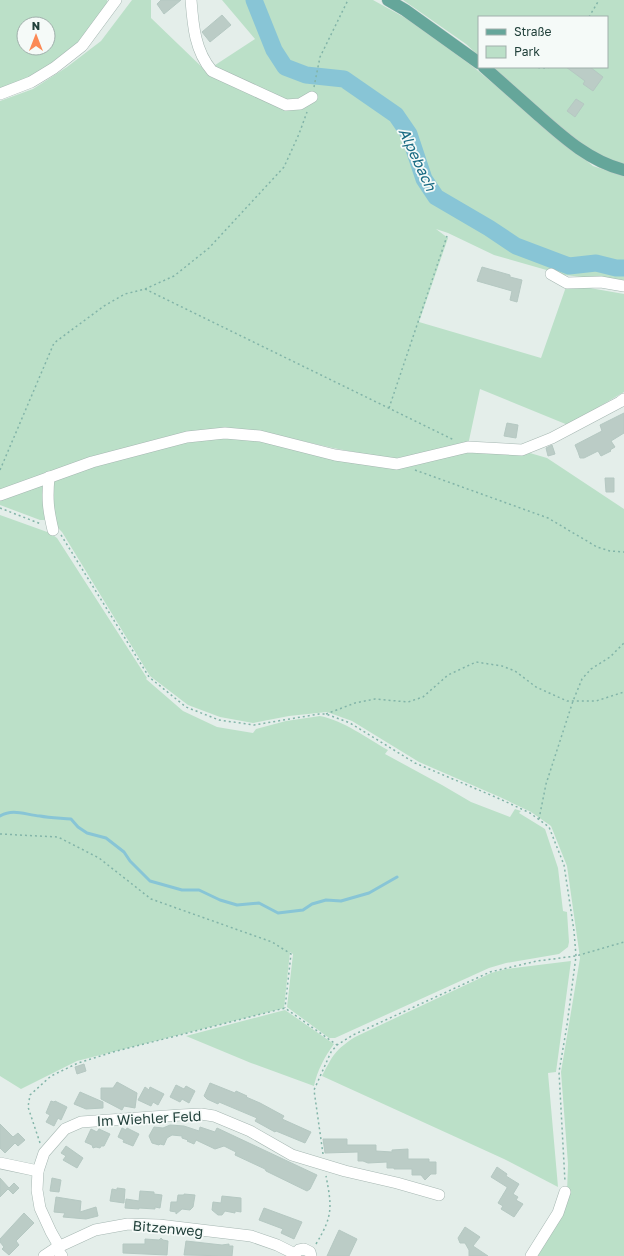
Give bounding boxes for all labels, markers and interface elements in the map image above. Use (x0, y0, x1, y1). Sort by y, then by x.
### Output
north arrow (16, 16, 56, 56)
legend (478, 16, 608, 68)
text: N (32, 19, 40, 32)
text: Straße (514, 24, 552, 39)
text: Park (514, 44, 540, 59)
water label: Alpebach (396, 125, 441, 194)
street label: Im Wiehler Feld (96, 1107, 202, 1129)
street label: Bitzenweg (132, 1216, 204, 1240)

